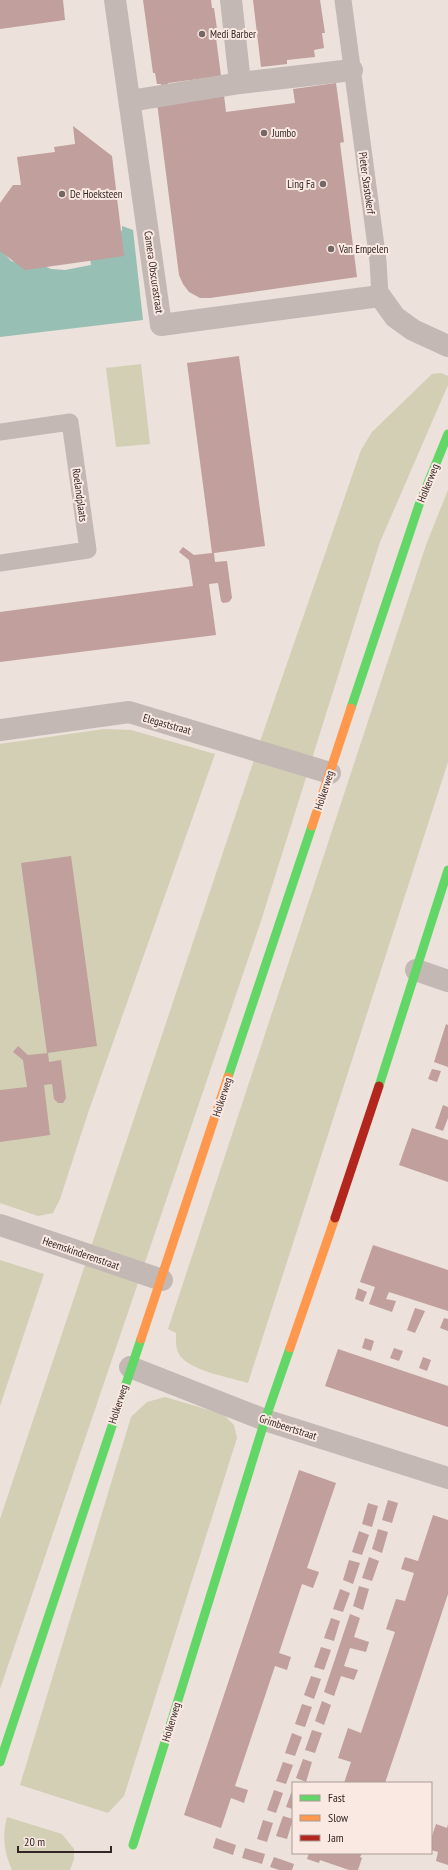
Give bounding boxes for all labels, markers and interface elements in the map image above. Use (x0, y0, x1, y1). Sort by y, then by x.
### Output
place label: Medi Barber (210, 27, 256, 41)
marker: Medi Barber (197, 29, 207, 39)
place label: Jumbo (271, 126, 296, 140)
marker: Jumbo (259, 128, 269, 138)
street label: Pieter Stastokerf (356, 151, 378, 216)
place label: Ling Fa (287, 177, 315, 191)
marker: Ling Fa (318, 179, 328, 189)
place label: De Hoeksteen (70, 187, 123, 201)
marker: De Hoeksteen (57, 189, 67, 199)
street label: Camera Obscurastraat (141, 230, 167, 314)
place label: Van Empelen (338, 242, 389, 256)
marker: Van Empelen (326, 244, 336, 254)
street label: Holkerweg (414, 461, 442, 504)
street label: Roelandplaats (69, 467, 91, 523)
street label: Elegaststraat (141, 710, 193, 738)
street label: Holkerweg (311, 768, 337, 811)
street label: Holkerweg (209, 1075, 235, 1118)
street label: Heemskinderenstraat (41, 1233, 121, 1273)
street label: Holkerweg (105, 1382, 131, 1425)
street label: Grimbeertstraat (257, 1411, 319, 1443)
street label: Holkerweg (158, 1700, 184, 1743)
legend (292, 1782, 432, 1854)
text: Fast (328, 1790, 346, 1805)
text: Slow (328, 1810, 349, 1825)
scale bar (18, 1828, 111, 1854)
text: Jam (327, 1830, 344, 1845)
text: 20 m (24, 1834, 45, 1849)

